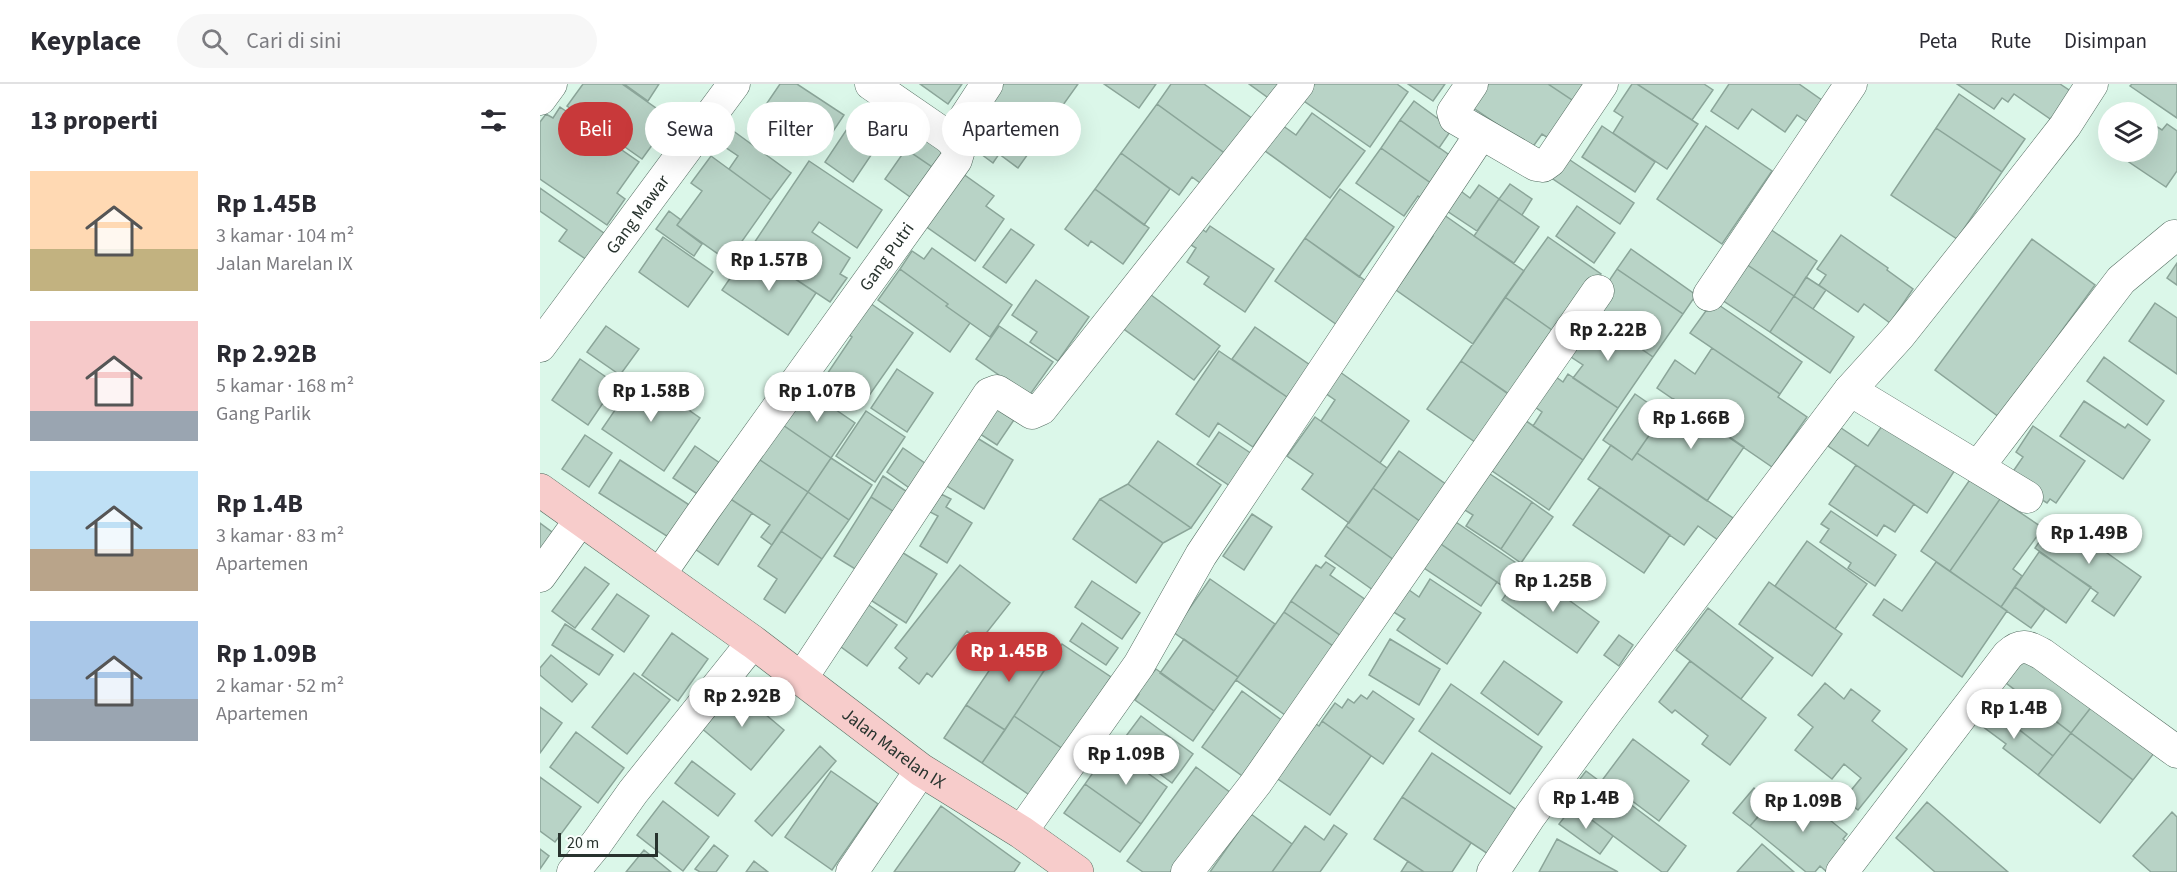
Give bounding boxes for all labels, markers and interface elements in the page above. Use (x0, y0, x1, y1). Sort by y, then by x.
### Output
search box (177, 14, 597, 68)
text: Keyplace (30, 21, 141, 61)
icon: search (198, 25, 231, 58)
text: Cari di sini (246, 25, 342, 57)
text: Peta (1919, 26, 1957, 56)
text: Rute (1990, 26, 2031, 56)
text: Disimpan (2064, 26, 2147, 56)
text: 13 properti (30, 102, 158, 139)
chip: Beli (558, 102, 633, 156)
chip: Sewa (645, 102, 735, 156)
chip: Filter (747, 102, 834, 156)
chip: Baru (846, 102, 930, 156)
chip: Apartemen (942, 102, 1081, 156)
map controls (2098, 102, 2158, 162)
button: layers (2098, 102, 2158, 162)
icon: filters (477, 104, 510, 137)
street label: Gang Mawar (600, 169, 676, 259)
text: Rp 1.45B (216, 185, 317, 222)
icon: home (78, 195, 150, 267)
street label: Gang Putri (854, 217, 920, 296)
text: 3 kamar · 104 m² (216, 222, 354, 250)
pin: Rp 1.57B (707, 241, 831, 292)
text: Rp 1.57B (730, 246, 808, 274)
text: Jalan Marelan IX (216, 250, 353, 278)
pin: Rp 2.22B (1546, 311, 1670, 362)
text: Rp 2.22B (1569, 316, 1647, 344)
text: Rp 2.92B (216, 335, 317, 372)
icon: home (78, 345, 150, 417)
text: 5 kamar · 168 m² (216, 372, 354, 400)
pin: Rp 1.58B (589, 372, 713, 423)
pin: Rp 1.07B (755, 372, 879, 423)
text: Rp 1.58B (612, 377, 690, 405)
text: Rp 1.07B (778, 377, 856, 405)
pin: Rp 1.66B (1629, 399, 1753, 450)
text: Gang Parlik (216, 400, 311, 428)
text: Rp 1.66B (1652, 404, 1730, 432)
text: Rp 1.4B (216, 485, 303, 522)
icon: home (78, 495, 150, 567)
pin: Rp 1.49B (2027, 514, 2151, 565)
text: Rp 1.49B (2050, 519, 2128, 547)
text: 3 kamar · 83 m² (216, 522, 344, 550)
text: Apartemen (216, 550, 309, 578)
pin: Rp 1.25B (1491, 562, 1615, 613)
text: Rp 1.25B (1514, 567, 1592, 595)
pin: Rp 1.45B (947, 632, 1071, 683)
text: Rp 1.09B (216, 635, 317, 672)
text: Rp 1.45B (970, 637, 1048, 665)
icon: home (78, 645, 150, 717)
text: 2 kamar · 52 m² (216, 672, 344, 700)
pin: Rp 2.92B (680, 677, 804, 728)
text: Rp 2.92B (703, 682, 781, 710)
pin: Rp 1.4B (1959, 689, 2069, 740)
text: Rp 1.4B (1981, 694, 2047, 722)
text: Apartemen (216, 700, 309, 728)
street label: Jalan Marelan IX (836, 702, 950, 795)
pin: Rp 1.09B (1064, 735, 1188, 786)
text: Rp 1.09B (1087, 740, 1165, 768)
pin: Rp 1.4B (1531, 779, 1641, 830)
pin: Rp 1.09B (1741, 782, 1865, 833)
text: Rp 1.4B (1553, 784, 1619, 812)
text: Rp 1.09B (1764, 787, 1842, 815)
scale bar (558, 830, 658, 858)
text: 20 m (567, 832, 599, 854)

